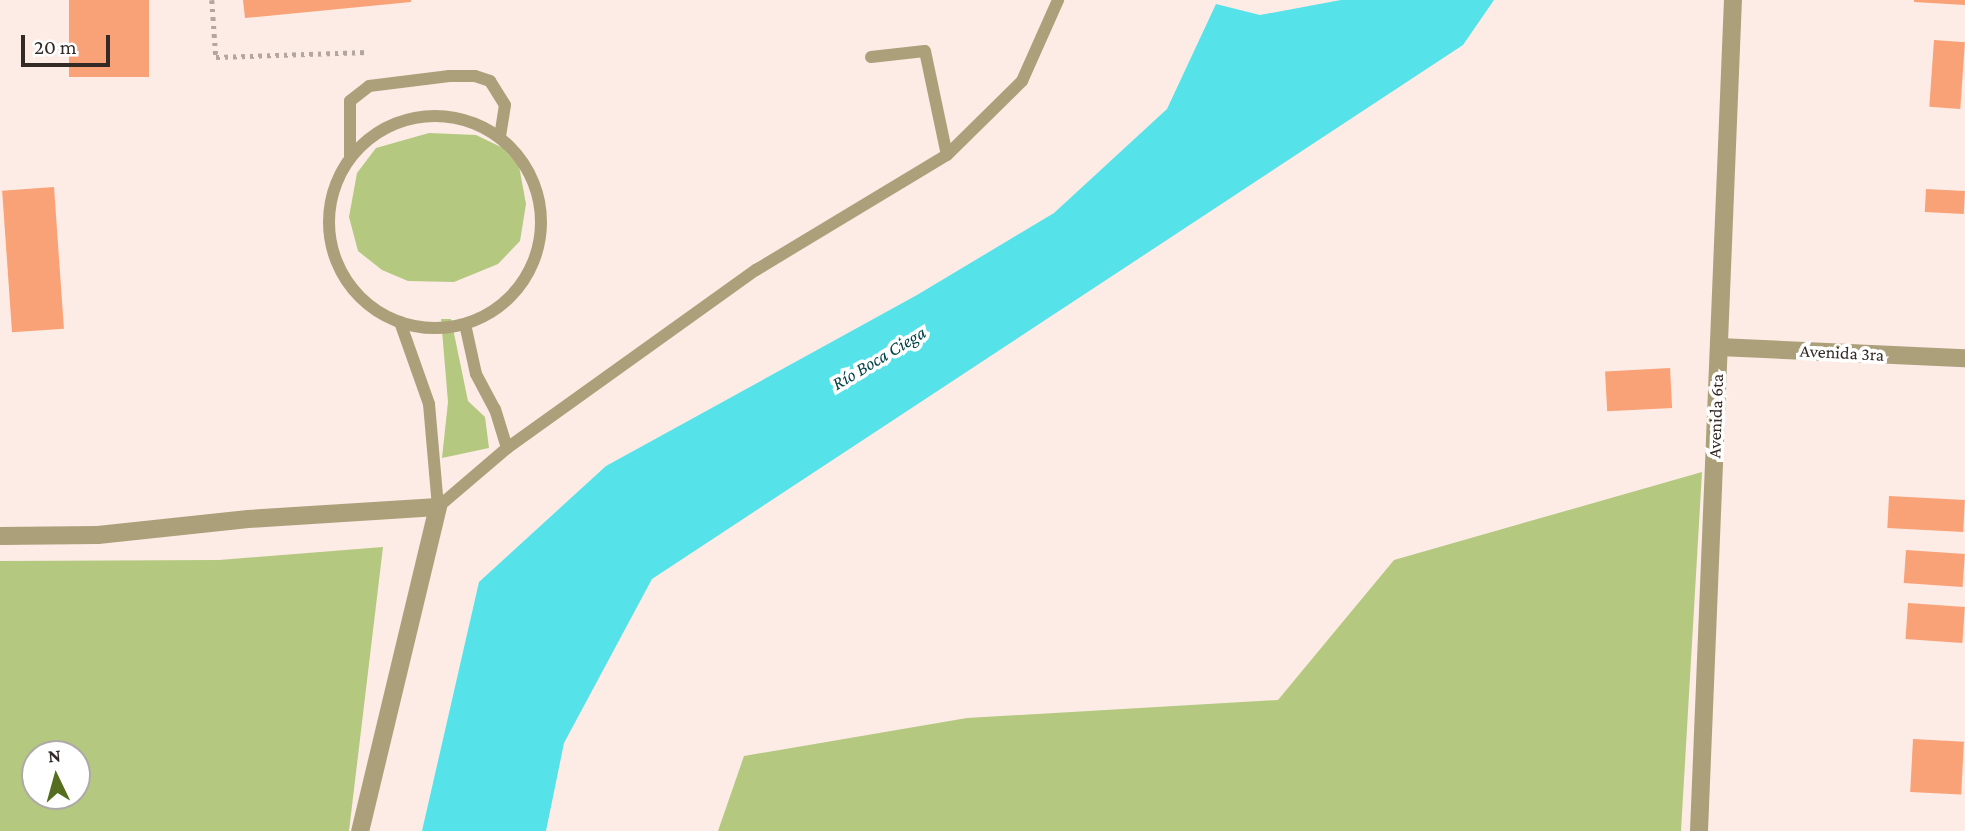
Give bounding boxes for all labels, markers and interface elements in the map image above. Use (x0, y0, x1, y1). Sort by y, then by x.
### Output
scale bar (24, 21, 114, 65)
text: 20 m (34, 35, 77, 59)
water label: Río Boca Ciega (828, 321, 930, 395)
street label: Avenida 3ra (1799, 340, 1885, 366)
street label: Avenida 6ta (1704, 373, 1728, 459)
north arrow (21, 740, 91, 810)
text: N (47, 745, 62, 767)

